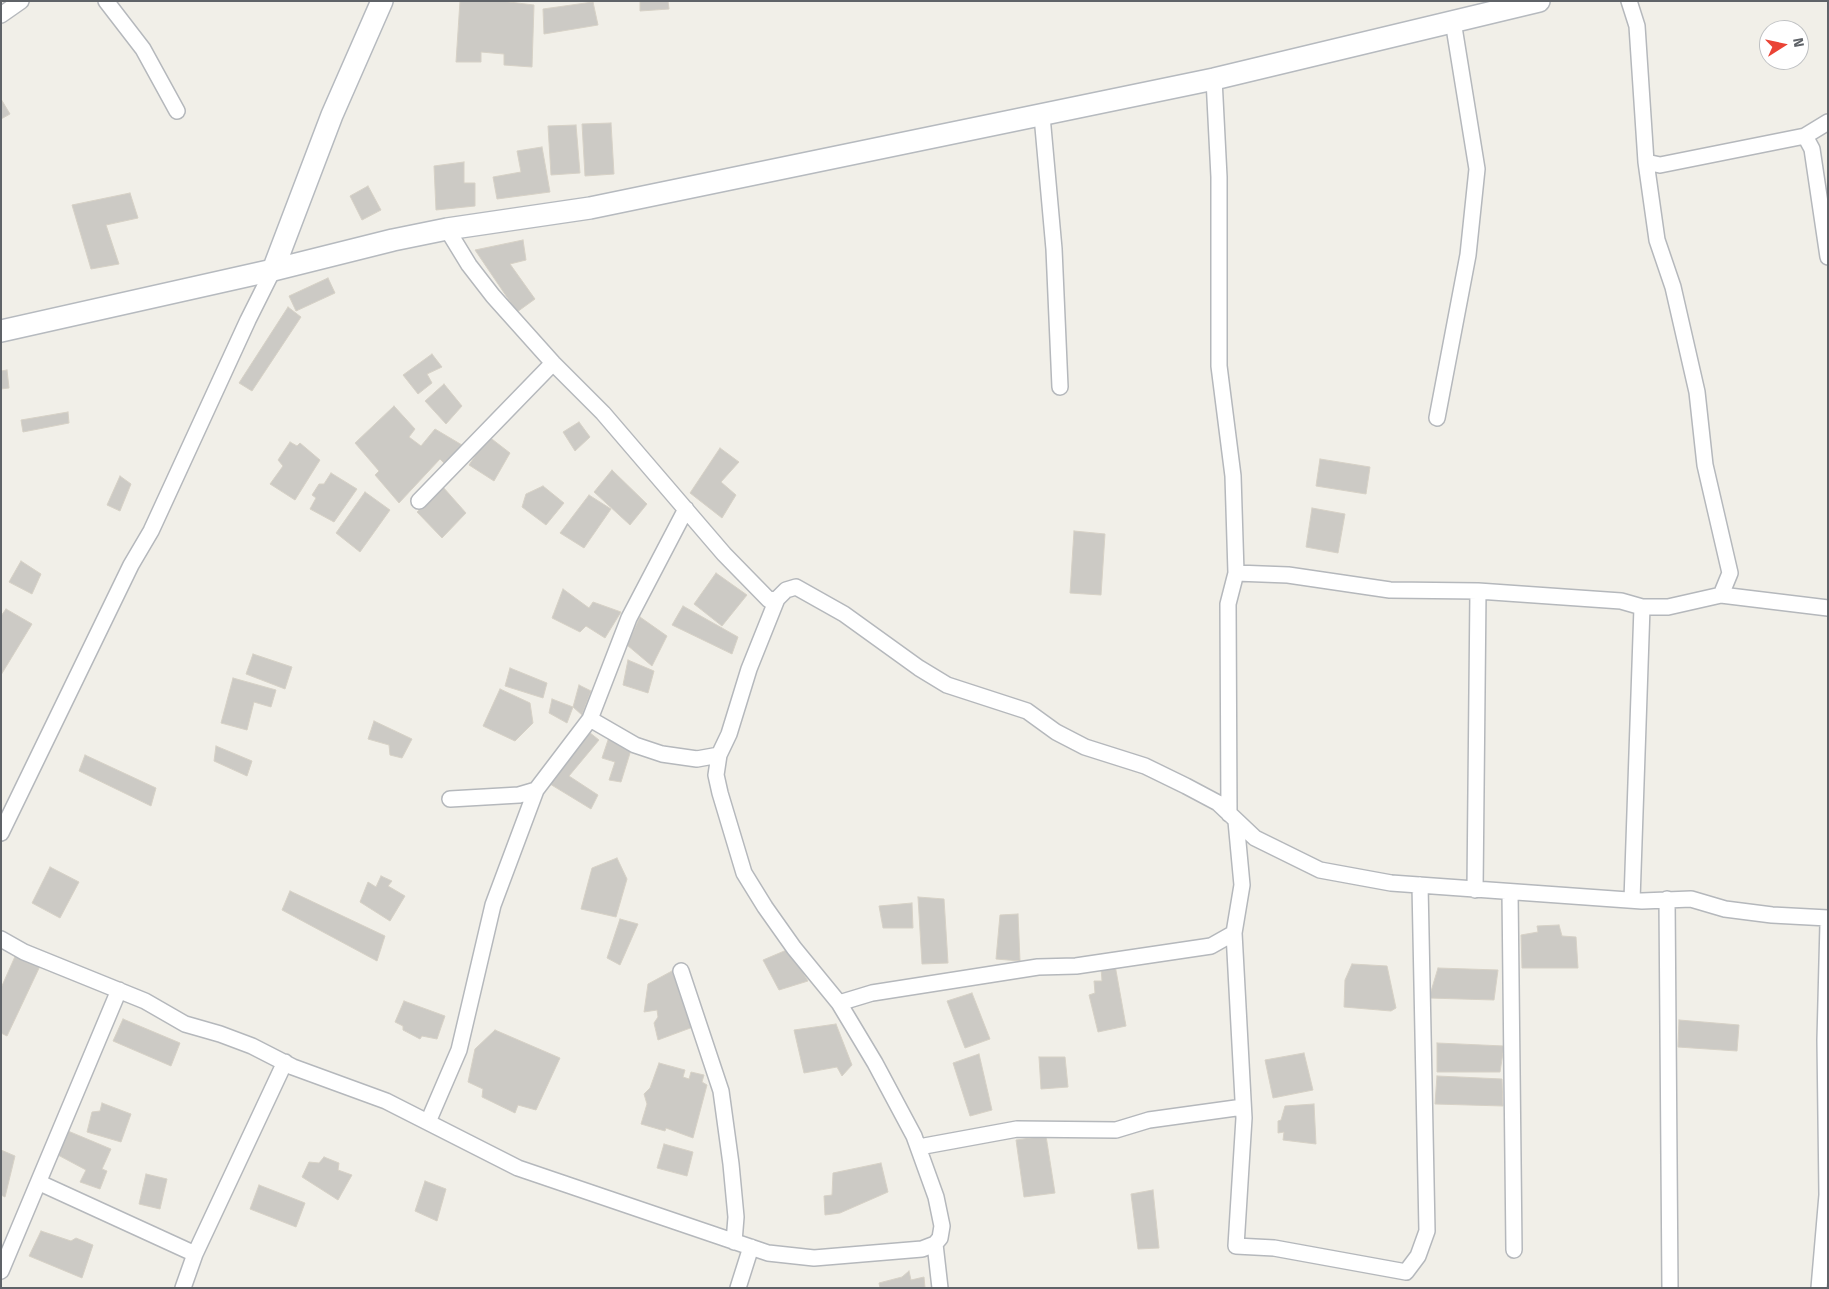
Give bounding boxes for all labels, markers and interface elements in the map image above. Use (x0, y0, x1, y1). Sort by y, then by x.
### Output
north arrow (1759, 20, 1809, 70)
text: N (1789, 36, 1807, 49)

